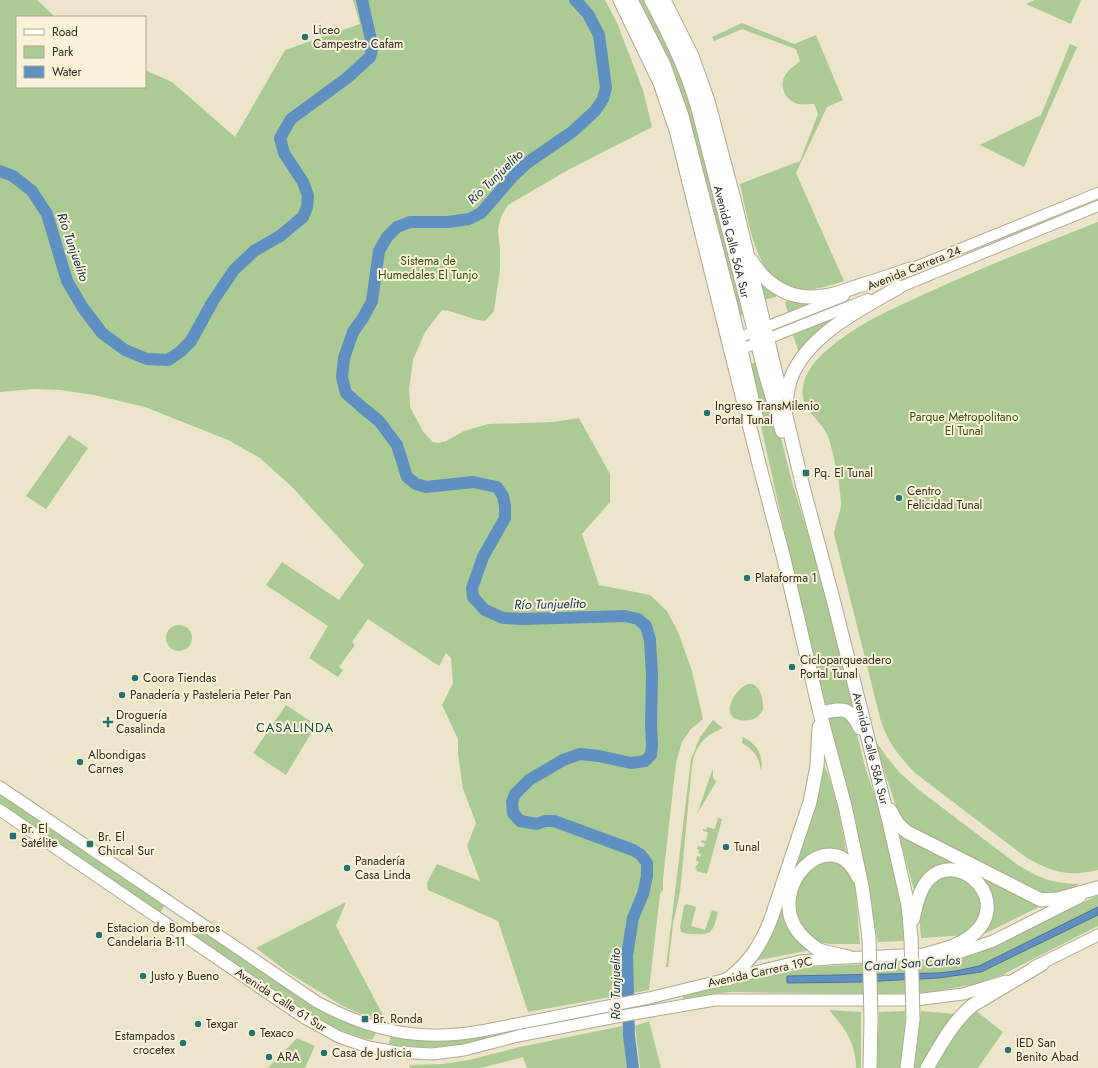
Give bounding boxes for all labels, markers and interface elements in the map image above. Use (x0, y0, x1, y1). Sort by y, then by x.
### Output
legend (16, 16, 146, 88)
place label: Liceo Campestre Cafam (313, 21, 403, 53)
text: Road (52, 23, 78, 41)
marker: Liceo Campestre Cafam (300, 32, 310, 42)
text: Park (52, 43, 74, 61)
text: Water (52, 63, 83, 81)
water label: Río Tunjuelito (463, 145, 527, 209)
street label: Avenida Calle 56A Sur (709, 183, 755, 301)
water label: Río Tunjuelito (52, 210, 94, 284)
street label: Avenida Carrera 24 (864, 241, 964, 295)
park label: Sistema de Humedales El Tunjo (378, 252, 479, 284)
place label: Ingreso TransMilenio Portal Tunal (715, 397, 820, 429)
marker: Ingreso TransMilenio Portal Tunal (702, 408, 712, 418)
park label: Parque Metropolitano El Tunal (910, 408, 1019, 440)
place label: Pq. El Tunal (814, 464, 873, 482)
marker: Pq. El Tunal (801, 468, 811, 478)
place label: Centro Felicidad Tunal (907, 482, 982, 514)
marker: Centro Felicidad Tunal (894, 493, 904, 503)
place label: Plataforma 1 (755, 569, 817, 587)
marker: Plataforma 1 (742, 573, 752, 583)
water label: Río Tunjuelito (514, 594, 586, 614)
place label: Cicloparqueadero Portal Tunal (800, 651, 892, 683)
marker: Cicloparqueadero Portal Tunal (787, 662, 797, 672)
place label: Coora Tiendas (143, 669, 217, 687)
marker: Coora Tiendas (130, 673, 140, 683)
place label: Panadería y Pasteleria Peter Pan (130, 686, 291, 704)
marker: Panadería y Pasteleria Peter Pan (117, 690, 127, 700)
street label: Avenida Calle 58A Sur (848, 690, 894, 807)
place label: Droguería Casalinda (116, 706, 167, 738)
marker: Droguería Casalinda (103, 717, 113, 727)
district label: CASALINDA (256, 718, 334, 737)
place label: Albondigas Carnes (88, 746, 146, 778)
marker: Albondigas Carnes (75, 757, 85, 767)
place label: Br. El Satélite (21, 820, 57, 852)
place label: Br. El Chircal Sur (98, 828, 155, 860)
marker: Br. El Satélite (8, 831, 18, 841)
place label: Tunal (734, 838, 760, 856)
marker: Br. El Chircal Sur (85, 839, 95, 849)
marker: Tunal (721, 842, 731, 852)
place label: Panadería Casa Linda (355, 852, 411, 884)
marker: Panadería Casa Linda (342, 863, 352, 873)
place label: Estacion de Bomberos Candelaria B-11 (107, 919, 220, 951)
marker: Estacion de Bomberos Candelaria B-11 (94, 930, 104, 940)
water label: Río Tunjuelito (606, 948, 625, 1020)
water label: Canal San Carlos (863, 950, 962, 976)
street label: Avenida Carrera 19C (706, 952, 814, 992)
street label: Avenida Calle 61 Sur (231, 963, 331, 1037)
place label: Justo y Bueno (149, 967, 219, 985)
marker: Justo y Bueno (138, 971, 148, 981)
place label: Br. Ronda (373, 1010, 423, 1028)
marker: Br. Ronda (360, 1014, 370, 1024)
place label: Texgar (206, 1015, 239, 1033)
marker: Texgar (193, 1019, 203, 1029)
place label: Texaco (260, 1024, 294, 1042)
place label: Estampados crocetex (115, 1027, 176, 1059)
marker: Texaco (247, 1028, 257, 1038)
place label: IED San Benito Abad (1016, 1034, 1079, 1066)
marker: Estampados crocetex (178, 1038, 188, 1048)
place label: Casa de Justicia (332, 1044, 412, 1062)
marker: IED San Benito Abad (1003, 1045, 1013, 1055)
place label: ARA (277, 1048, 300, 1066)
marker: Casa de Justicia (319, 1048, 329, 1058)
marker: ARA (264, 1052, 274, 1062)

